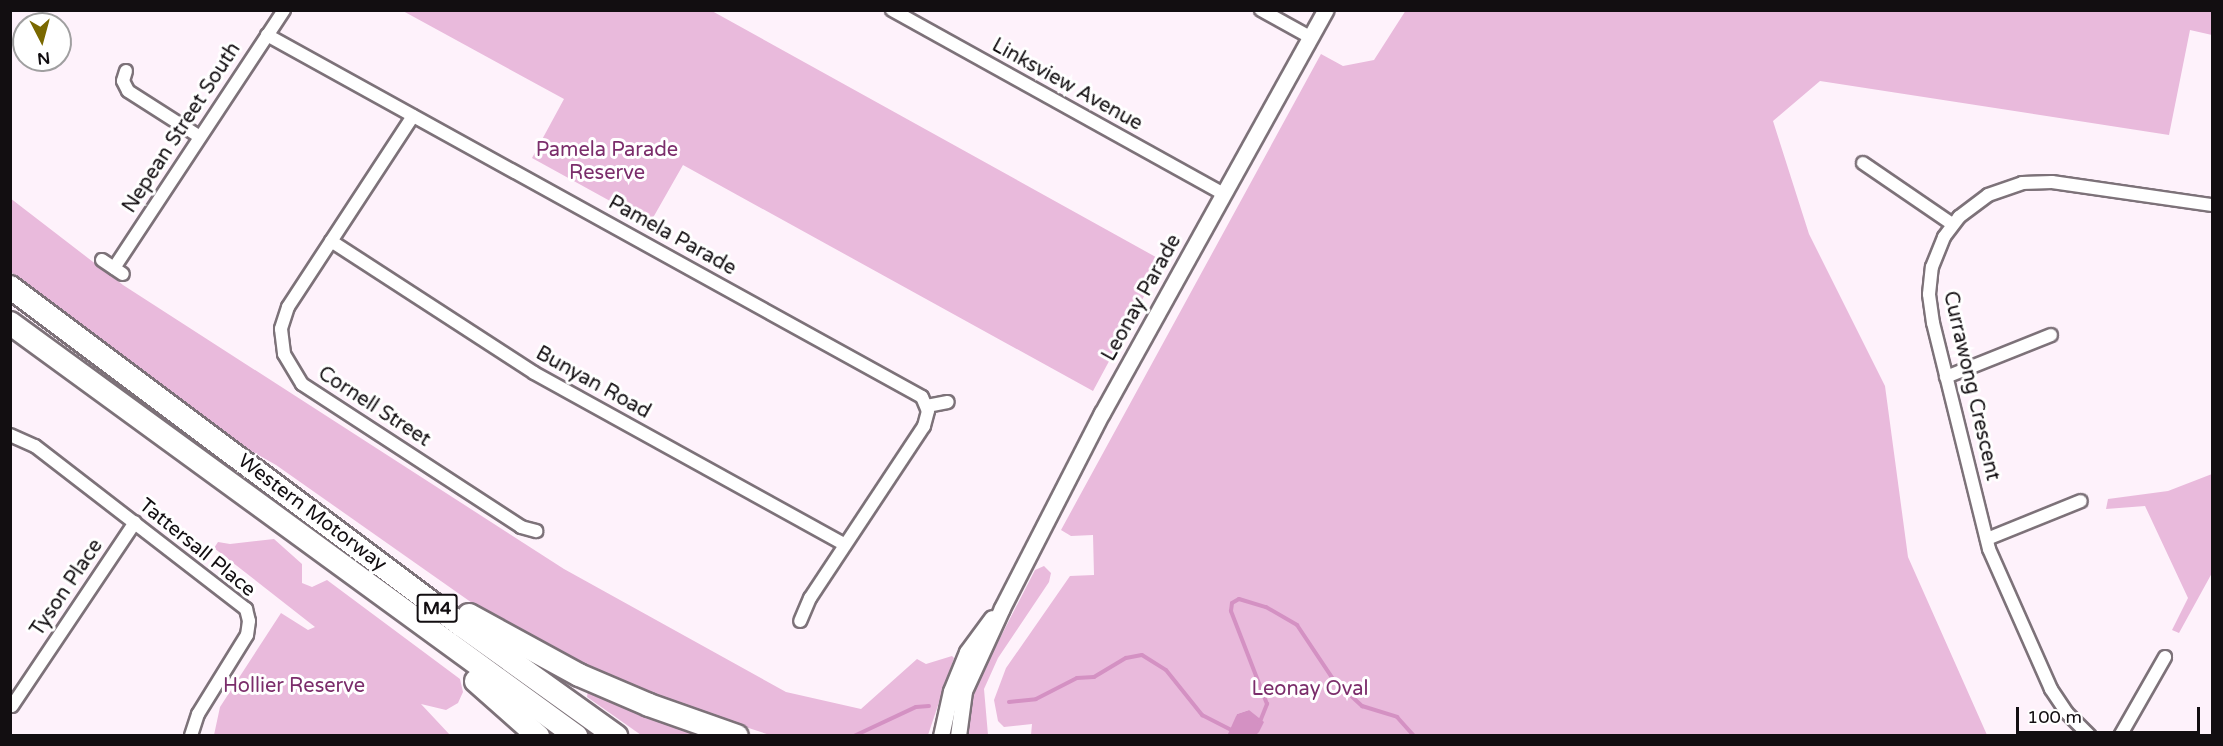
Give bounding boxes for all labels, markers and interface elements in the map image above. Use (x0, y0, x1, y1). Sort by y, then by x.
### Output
north arrow (12, 12, 72, 72)
street label: Linksview Avenue (988, 34, 1146, 136)
street label: Nepean Street South (118, 38, 246, 218)
text: N (36, 47, 51, 69)
park label: Pamela Parade Reserve (536, 138, 678, 185)
street label: Pamela Parade (604, 191, 740, 281)
street label: Leonay Parade (1097, 230, 1187, 366)
street label: Currawong Crescent (1938, 289, 2004, 483)
street label: Bunyan Road (531, 342, 655, 424)
street label: Cornell Street (313, 362, 435, 452)
street label: Western Motorway (233, 449, 391, 577)
street label: Tattersall Place (134, 494, 260, 602)
street label: Tyson Place (26, 535, 108, 641)
road number: M4 (416, 593, 458, 623)
park label: Hollier Reserve (223, 674, 365, 698)
park label: Leonay Oval (1251, 677, 1369, 701)
scale bar (2019, 695, 2204, 733)
text: 100 m (2027, 706, 2082, 728)

